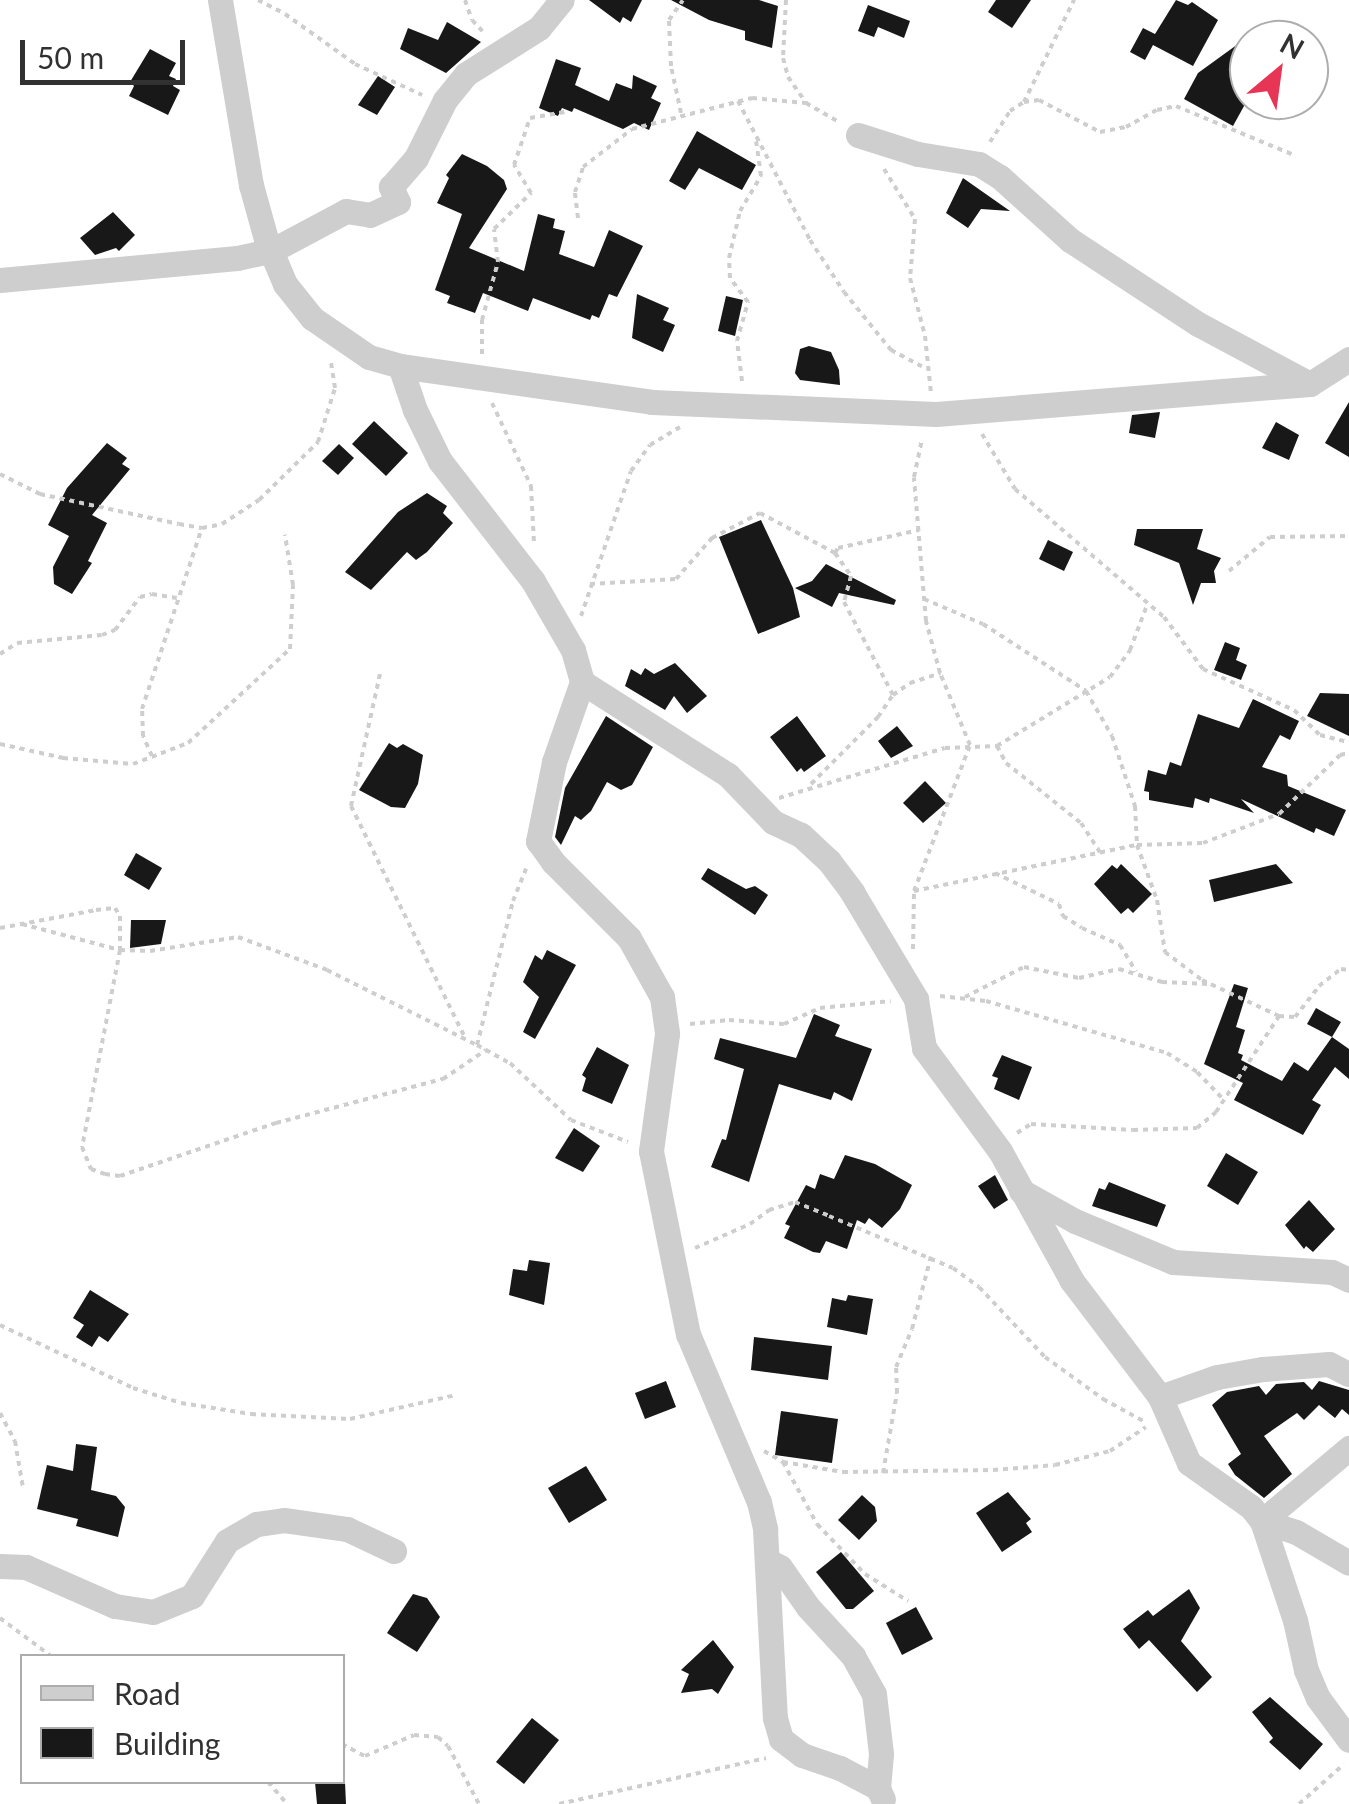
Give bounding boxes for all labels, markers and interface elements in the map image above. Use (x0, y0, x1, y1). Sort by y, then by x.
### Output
scale bar (25, 20, 190, 82)
north arrow (1229, 20, 1329, 120)
text: N (1275, 25, 1310, 66)
text: 50 m (37, 39, 104, 75)
legend (20, 1654, 345, 1784)
text: Road (114, 1675, 181, 1711)
text: Building (114, 1725, 220, 1761)

